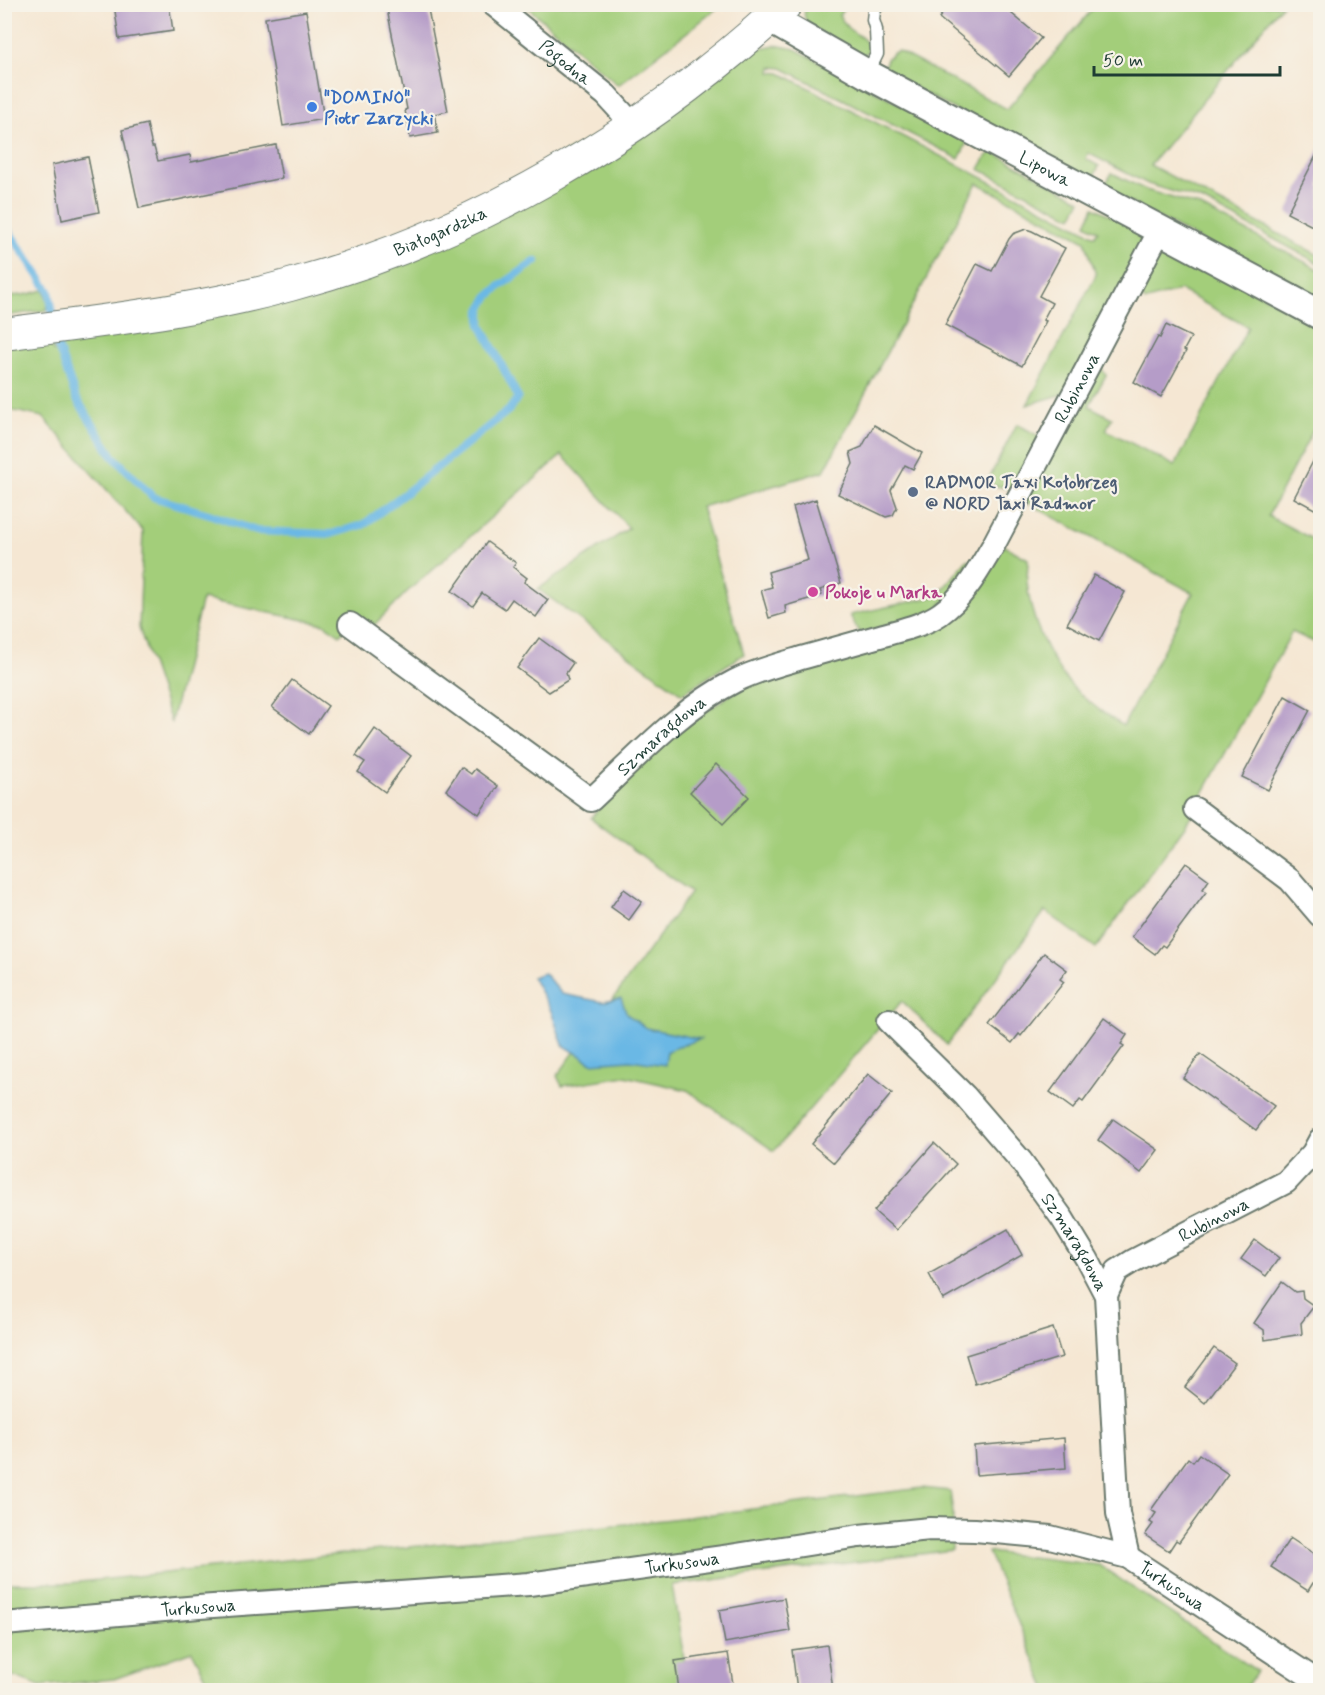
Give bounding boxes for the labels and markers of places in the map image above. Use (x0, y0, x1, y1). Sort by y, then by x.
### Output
place label: "DOMINO" Piotr Zarzycki (324, 86, 433, 131)
marker: "DOMINO" Piotr Zarzycki (305, 100, 319, 114)
place label: RADMOR Taxi Kołobrzeg @ NORD Taxi Radmor (925, 471, 1118, 516)
marker: RADMOR Taxi Kołobrzeg @ NORD Taxi Radmor (906, 485, 920, 499)
place label: Pokoje u Marka (825, 581, 943, 605)
marker: Pokoje u Marka (806, 585, 820, 599)

